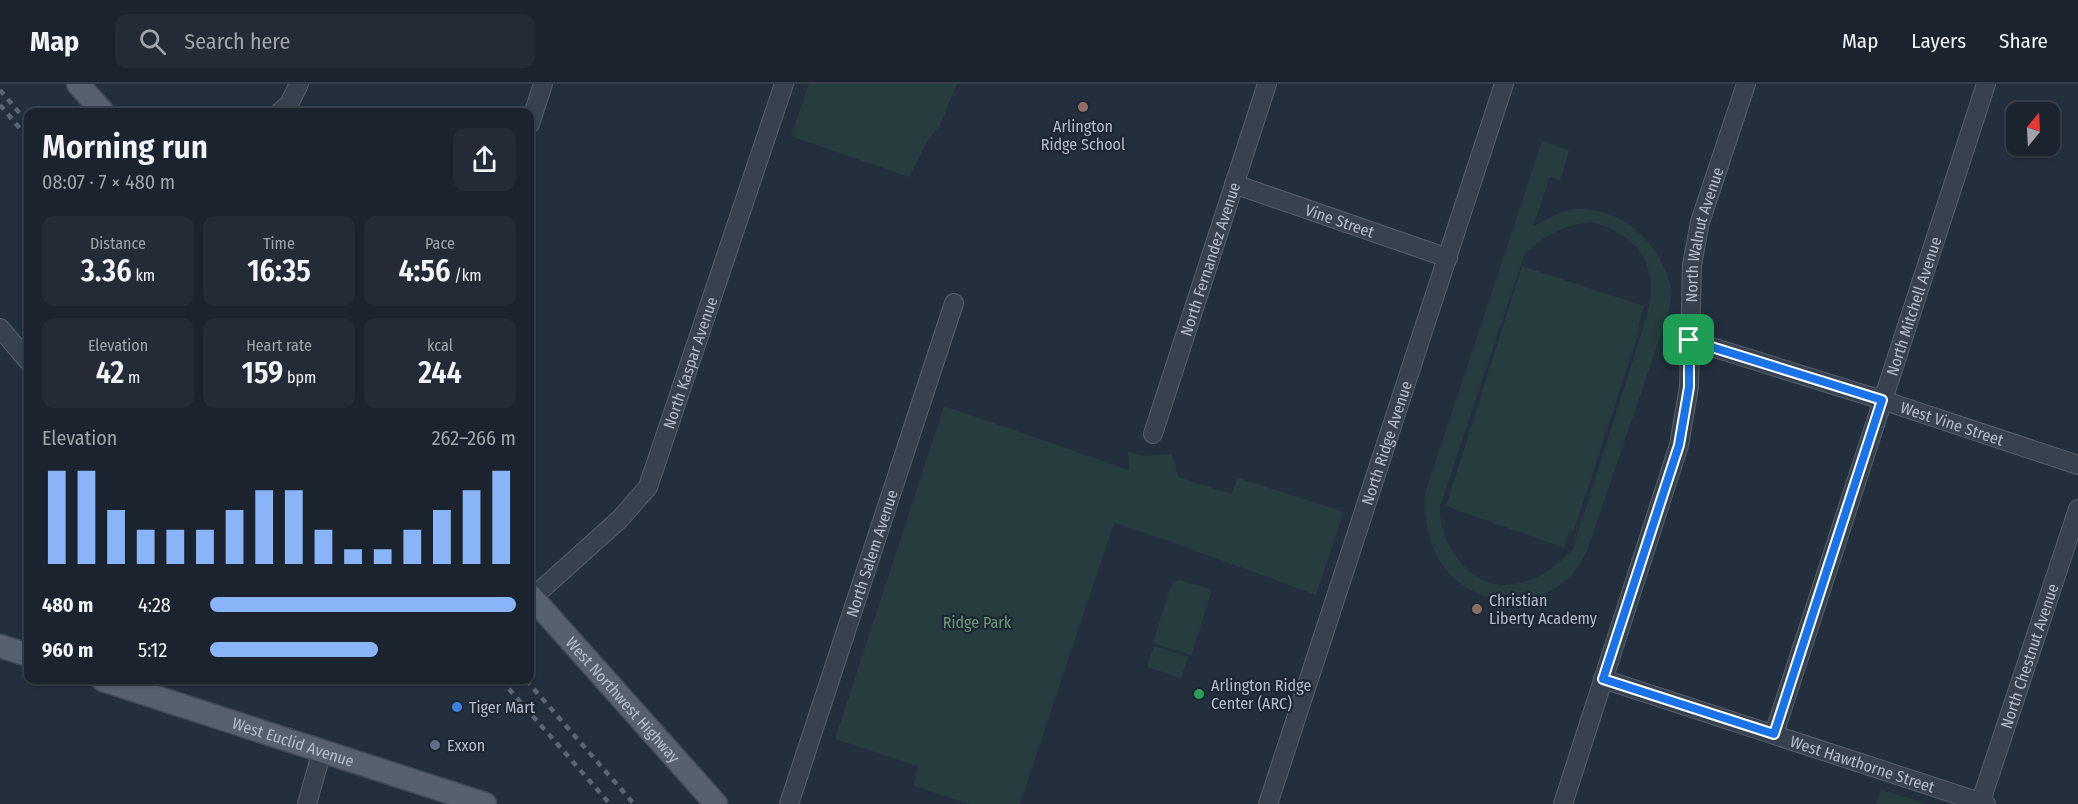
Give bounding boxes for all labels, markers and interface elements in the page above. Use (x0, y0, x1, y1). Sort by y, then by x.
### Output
search box (115, 14, 535, 68)
text: Map (30, 25, 79, 58)
icon: search (136, 25, 169, 58)
text: Search here (184, 28, 290, 55)
text: Map (1842, 28, 1878, 54)
text: Layers (1911, 28, 1966, 54)
text: Share (1999, 28, 2048, 54)
marker: Arlington Ridge School (1076, 100, 1090, 114)
north arrow (2006, 102, 2060, 156)
map controls (2006, 102, 2060, 156)
place label: Arlington Ridge School (1041, 117, 1125, 154)
text: Morning run (42, 127, 208, 167)
button: share (453, 128, 516, 191)
street label: North Walnut Avenue (1682, 164, 1727, 303)
text: 08:07 · 7 × 480 m (42, 170, 175, 194)
street label: North Fernandez Avenue (1176, 180, 1244, 338)
street label: Vine Street (1303, 200, 1378, 242)
text: Distance (90, 234, 146, 253)
text: Time (263, 234, 295, 253)
text: Pace (425, 234, 455, 253)
street label: North Mitchell Avenue (1882, 234, 1945, 378)
text: 3.36 (81, 253, 132, 289)
text: 16:35 (247, 253, 311, 289)
text: 4:56 (398, 253, 451, 289)
text: km (132, 266, 155, 285)
text: /km (451, 266, 482, 285)
street label: North Kaspar Avenue (659, 294, 721, 431)
pin (1663, 314, 1714, 365)
icon: arrive (1672, 323, 1705, 356)
text: Elevation (88, 336, 148, 355)
text: Heart rate (246, 336, 312, 355)
text: kcal (427, 336, 453, 355)
text: 42 (96, 355, 124, 391)
text: 159 (242, 355, 283, 391)
text: 244 (418, 355, 462, 391)
text: m (124, 368, 140, 387)
text: bpm (283, 368, 316, 387)
street label: North Ridge Avenue (1357, 378, 1416, 507)
street label: West Vine Street (1898, 397, 2007, 449)
text: Elevation (42, 426, 117, 450)
text: 262–266 m (432, 426, 516, 450)
street label: North Salem Avenue (842, 487, 901, 619)
street label: North Chestnut Avenue (1996, 581, 2062, 731)
place label: Christian Liberty Academy (1489, 591, 1598, 628)
text: 480 m (42, 593, 93, 617)
text: 4:28 (138, 593, 171, 617)
marker: Christian Liberty Academy (1470, 602, 1484, 616)
park label: Ridge Park (943, 613, 1012, 632)
street label: West Northwest Highway (562, 633, 685, 767)
text: 960 m (42, 638, 93, 662)
text: 5:12 (138, 638, 167, 662)
place label: Arlington Ridge Center (ARC) (1211, 676, 1311, 713)
marker: Arlington Ridge Center (ARC) (1192, 687, 1206, 701)
place label: Tiger Mart (469, 698, 536, 717)
marker: Tiger Mart (450, 700, 464, 714)
street label: West Euclid Avenue (230, 713, 357, 770)
street label: West Hawthorne Street (1788, 731, 1938, 796)
place label: Exxon (447, 736, 485, 755)
marker: Exxon (428, 738, 442, 752)

